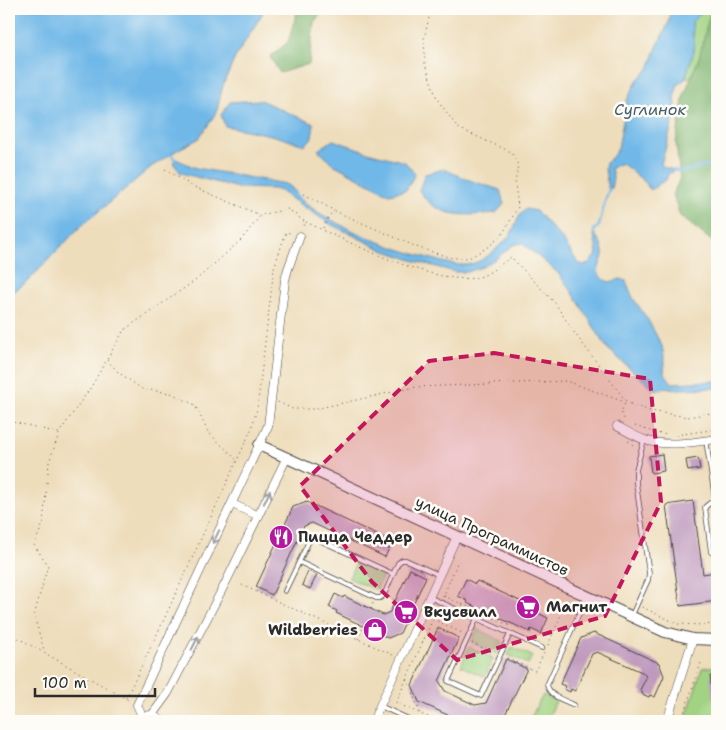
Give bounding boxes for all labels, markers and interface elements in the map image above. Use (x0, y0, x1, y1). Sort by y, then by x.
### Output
water label: Суглинок (614, 99, 686, 120)
one-way arrow (263, 490, 273, 505)
street label: улица Программистов (412, 492, 572, 580)
restaurant icon: Пицца Чеддер (268, 524, 294, 550)
place label: Пицца Чеддер (298, 527, 412, 547)
one-way arrow (211, 529, 220, 544)
supermarket icon: Магнит (515, 594, 541, 620)
place label: Магнит (546, 597, 607, 617)
supermarket icon: Вкусвилл (393, 599, 419, 625)
place label: Вкусвилл (424, 602, 497, 622)
shop icon: Wildberries (362, 617, 388, 643)
place label: Wildberries (268, 620, 358, 640)
one-way arrow (190, 635, 200, 650)
scale bar (35, 665, 155, 697)
text: 100 m (42, 673, 87, 693)

